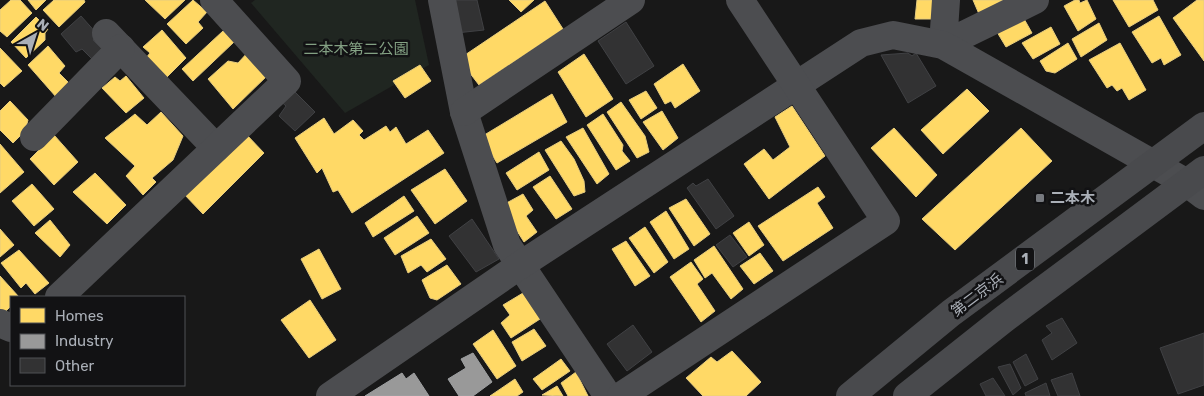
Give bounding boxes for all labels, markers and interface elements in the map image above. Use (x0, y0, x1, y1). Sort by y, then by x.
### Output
north arrow (10, 10, 60, 60)
text: N (34, 16, 52, 35)
park label: 二本木第二公園 (303, 40, 409, 58)
place label: 二本木 (1050, 189, 1095, 207)
marker: 二本木 (1034, 192, 1046, 204)
road number: 1 (1016, 248, 1034, 270)
street label: 第二京浜 (948, 270, 1006, 320)
legend (10, 296, 185, 386)
text: Homes (55, 307, 104, 325)
text: Industry (55, 332, 114, 350)
text: Other (55, 357, 95, 375)

